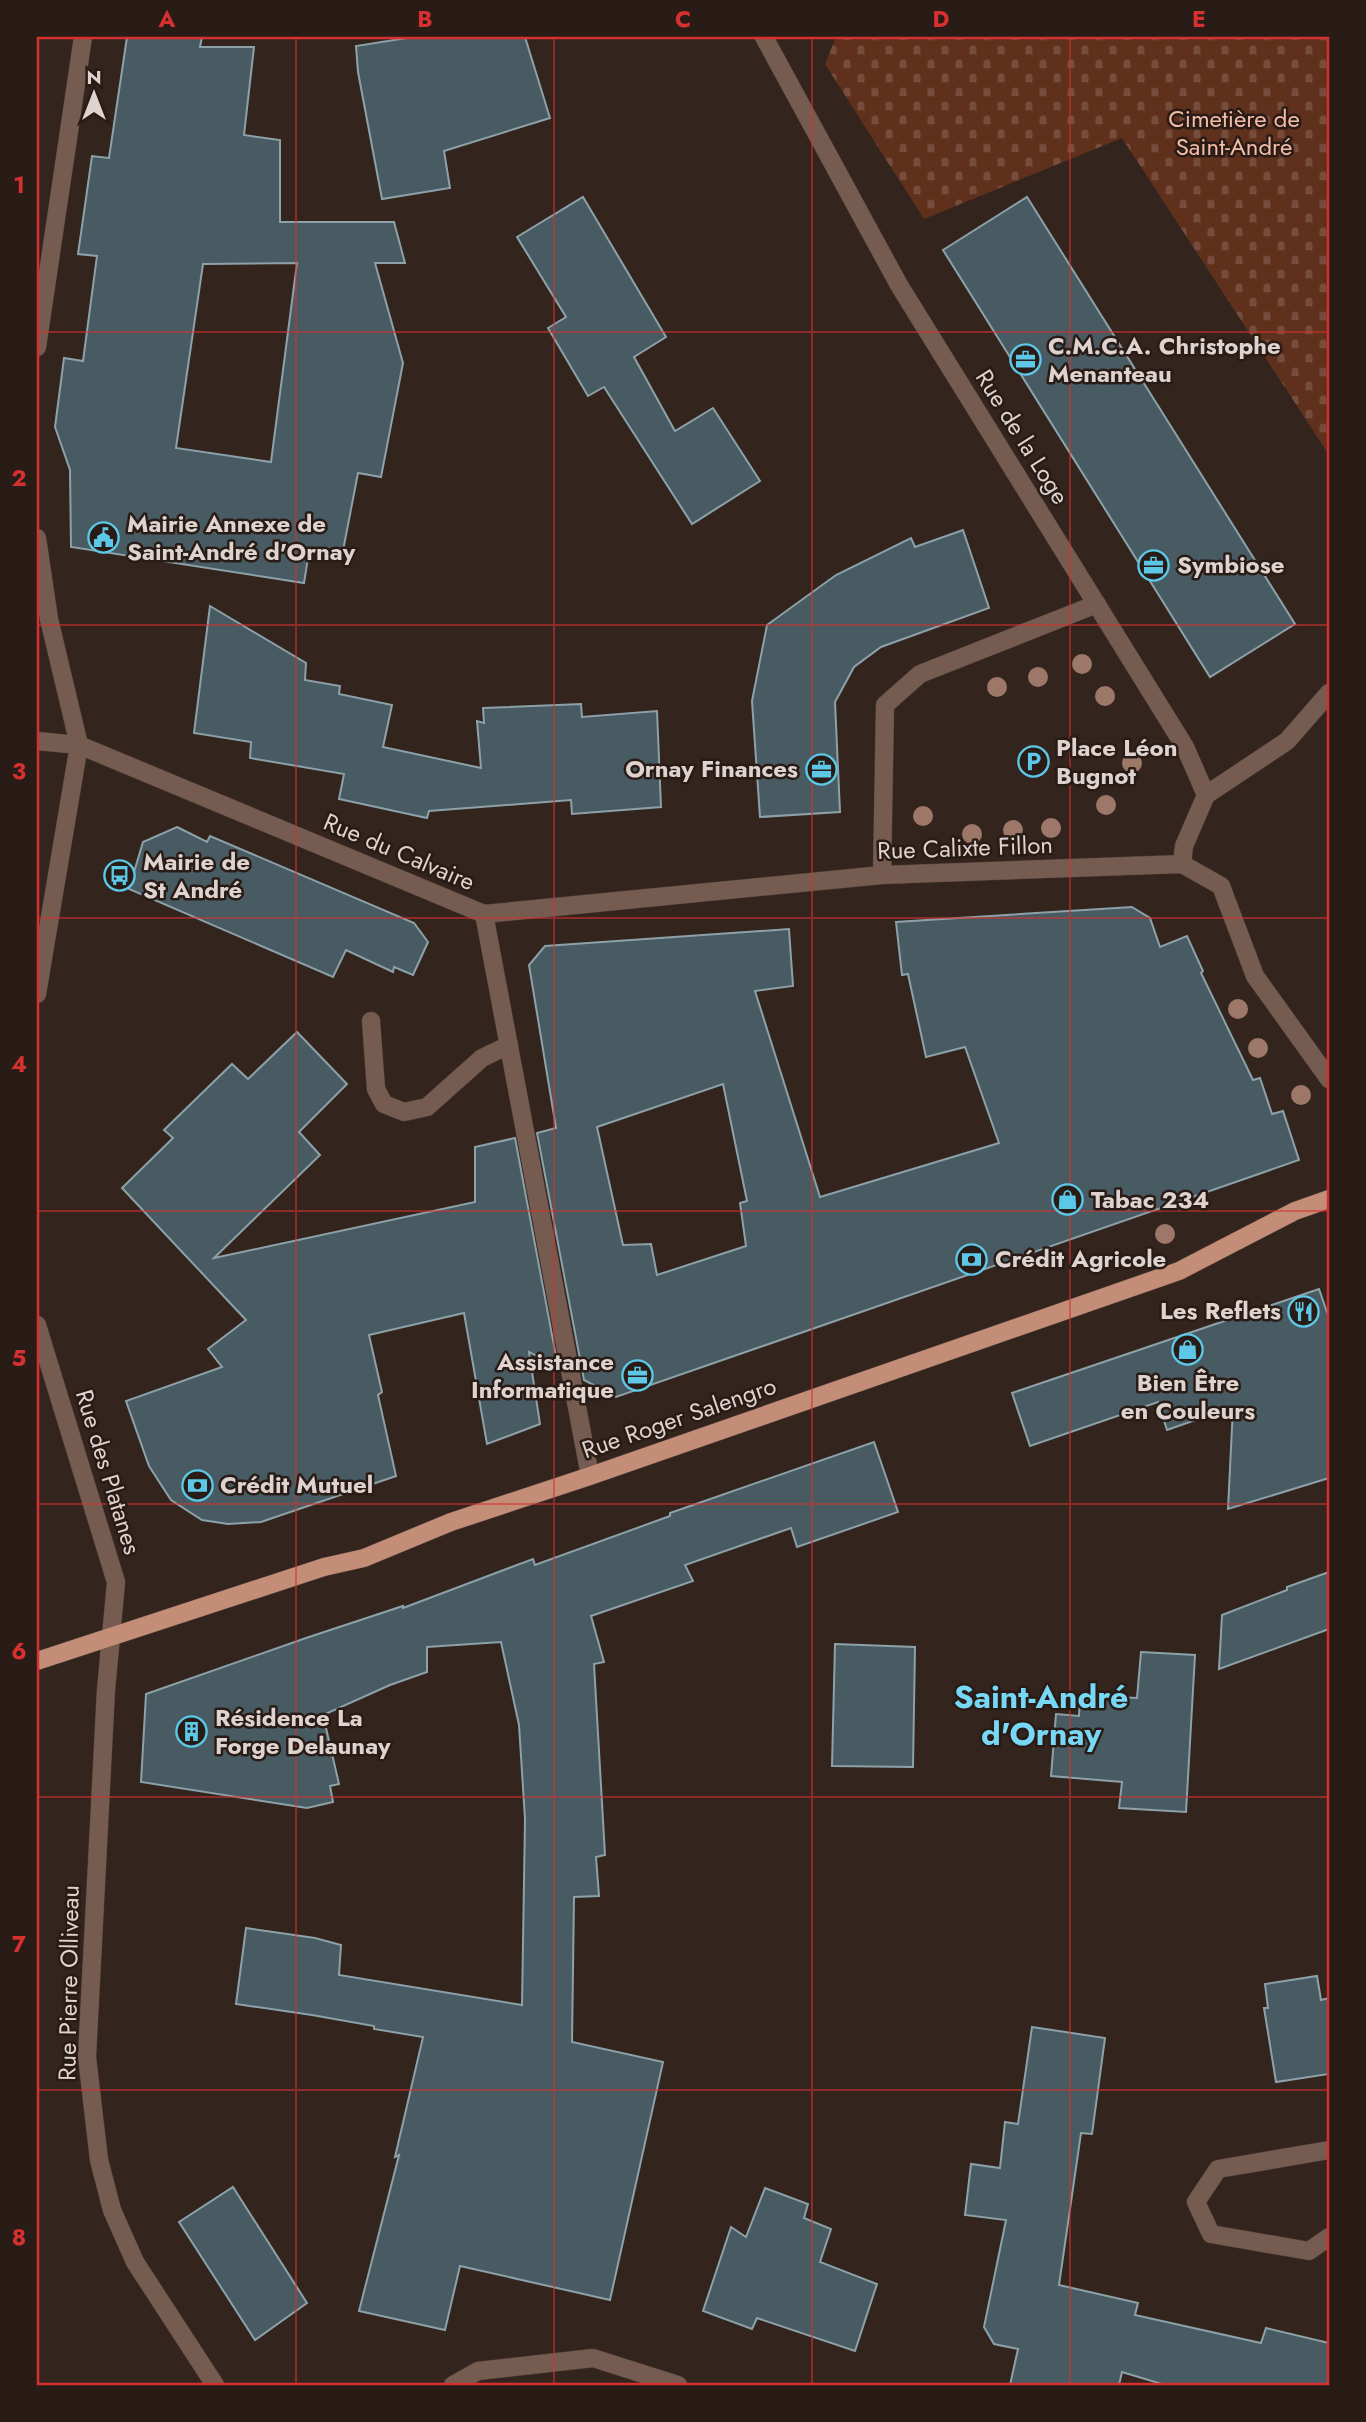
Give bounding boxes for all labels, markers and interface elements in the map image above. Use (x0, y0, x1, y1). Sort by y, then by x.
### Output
text: A (158, 2, 176, 36)
text: B (417, 2, 433, 36)
text: C (675, 2, 691, 36)
text: D (933, 2, 950, 36)
text: E (1192, 2, 1206, 36)
north arrow (60, 60, 130, 130)
text: N (86, 64, 102, 91)
park label: Cimetière de Saint-André (1168, 101, 1300, 164)
text: 1 (13, 168, 25, 202)
place label: C.M.C.A. Christophe Menanteau (1048, 328, 1281, 391)
office icon: C.M.C.A. Christophe Menanteau (1008, 343, 1042, 377)
street label: Rue de la Loge (967, 363, 1078, 511)
text: 2 (11, 461, 27, 495)
place label: Mairie Annexe de Saint-André d'Ornay (127, 506, 356, 569)
public building icon: Mairie Annexe de Saint-André d'Ornay (87, 521, 121, 555)
place label: Symbiose (1177, 547, 1284, 582)
office icon: Symbiose (1137, 548, 1171, 582)
place label: Place Léon Bugnot (1056, 730, 1178, 793)
parking icon: Place Léon Bugnot (1016, 745, 1050, 779)
place label: Ornay Finances (625, 751, 798, 786)
office icon: Ornay Finances (804, 752, 838, 786)
text: 3 (12, 754, 26, 788)
street label: Rue du Calvaire (318, 804, 480, 899)
street label: Rue Calixte Fillon (877, 827, 1053, 868)
place label: Mairie de St André (143, 844, 250, 907)
bus stop icon: Mairie de St André (103, 859, 137, 893)
text: 4 (11, 1047, 27, 1081)
place label: Tabac 234 (1091, 1182, 1209, 1217)
shop icon: Tabac 234 (1051, 1183, 1085, 1217)
place label: Crédit Agricole (995, 1241, 1166, 1276)
bank icon: Crédit Agricole (955, 1242, 989, 1276)
place label: Les Reflets (1160, 1293, 1281, 1328)
restaurant icon: Les Reflets (1287, 1294, 1321, 1328)
shop icon: Bien Être en Couleurs (1171, 1332, 1205, 1366)
text: 5 (12, 1341, 26, 1375)
place label: Assistance Informatique (471, 1344, 614, 1407)
office icon: Assistance Informatique (620, 1359, 654, 1393)
place label: Bien Être en Couleurs (1121, 1365, 1255, 1428)
street label: Rue Roger Salengro (577, 1368, 781, 1467)
street label: Rue des Platanes (67, 1385, 150, 1559)
place label: Crédit Mutuel (220, 1467, 373, 1502)
bank icon: Crédit Mutuel (180, 1468, 214, 1502)
text: 6 (11, 1634, 27, 1668)
district label: Saint-André d'Ornay (954, 1674, 1128, 1757)
place label: Résidence La Forge Delaunay (215, 1700, 391, 1763)
building icon: Résidence La Forge Delaunay (175, 1715, 209, 1749)
street label: Rue Pierre Olliveau (49, 1885, 88, 2081)
text: 7 (12, 1927, 26, 1961)
text: 8 (12, 2220, 26, 2254)

